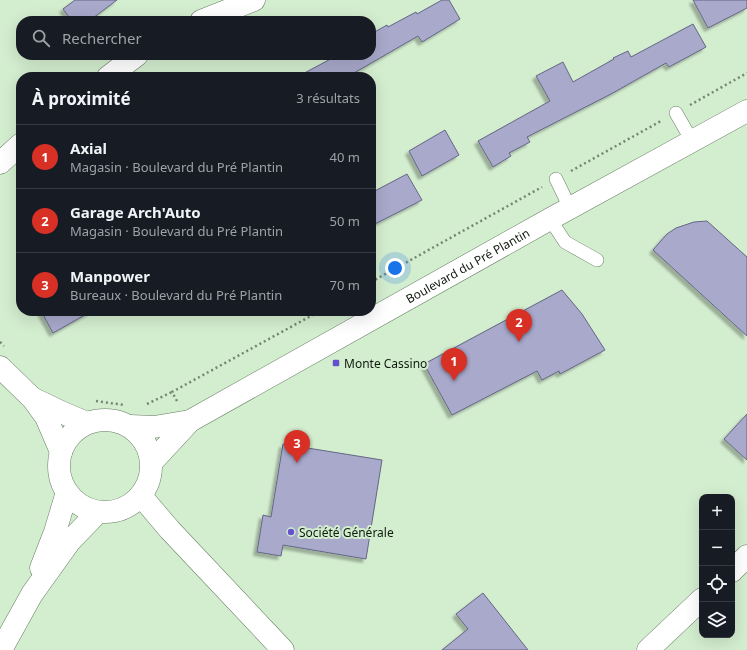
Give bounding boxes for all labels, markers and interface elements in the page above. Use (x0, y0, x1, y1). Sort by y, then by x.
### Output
search box (16, 16, 376, 60)
icon: search (30, 27, 52, 49)
text: Rechercher (62, 28, 142, 48)
text: À proximité (32, 87, 131, 110)
text: 3 résultats (296, 89, 360, 107)
text: Axial (70, 138, 107, 158)
text: 1 (41, 148, 49, 166)
text: 40 m (330, 148, 360, 166)
text: Magasin · Boulevard du Pré Plantin (70, 158, 283, 176)
text: Garage Arch'Auto (70, 202, 201, 222)
text: 2 (41, 212, 49, 230)
text: 50 m (330, 212, 360, 230)
text: Magasin · Boulevard du Pré Plantin (70, 222, 283, 240)
street label: Boulevard du Pré Plantin (402, 224, 532, 307)
your location (385, 258, 405, 278)
text: Manpower (70, 266, 150, 286)
text: 3 (41, 276, 49, 294)
text: 70 m (330, 276, 360, 294)
text: Bureaux · Boulevard du Pré Plantin (70, 286, 282, 304)
pin: 2 (506, 309, 532, 342)
pin: 1 (441, 348, 467, 381)
place label: Monte Cassino (344, 355, 427, 372)
marker: Monte Cassino (331, 358, 341, 368)
pin: 3 (284, 430, 310, 463)
map controls (699, 494, 735, 638)
button: + (699, 494, 735, 530)
place label: Société Générale (299, 524, 394, 541)
marker: Société Générale (286, 527, 296, 537)
button: − (699, 530, 735, 566)
button: locate (699, 566, 735, 602)
button: layers (699, 602, 735, 638)

